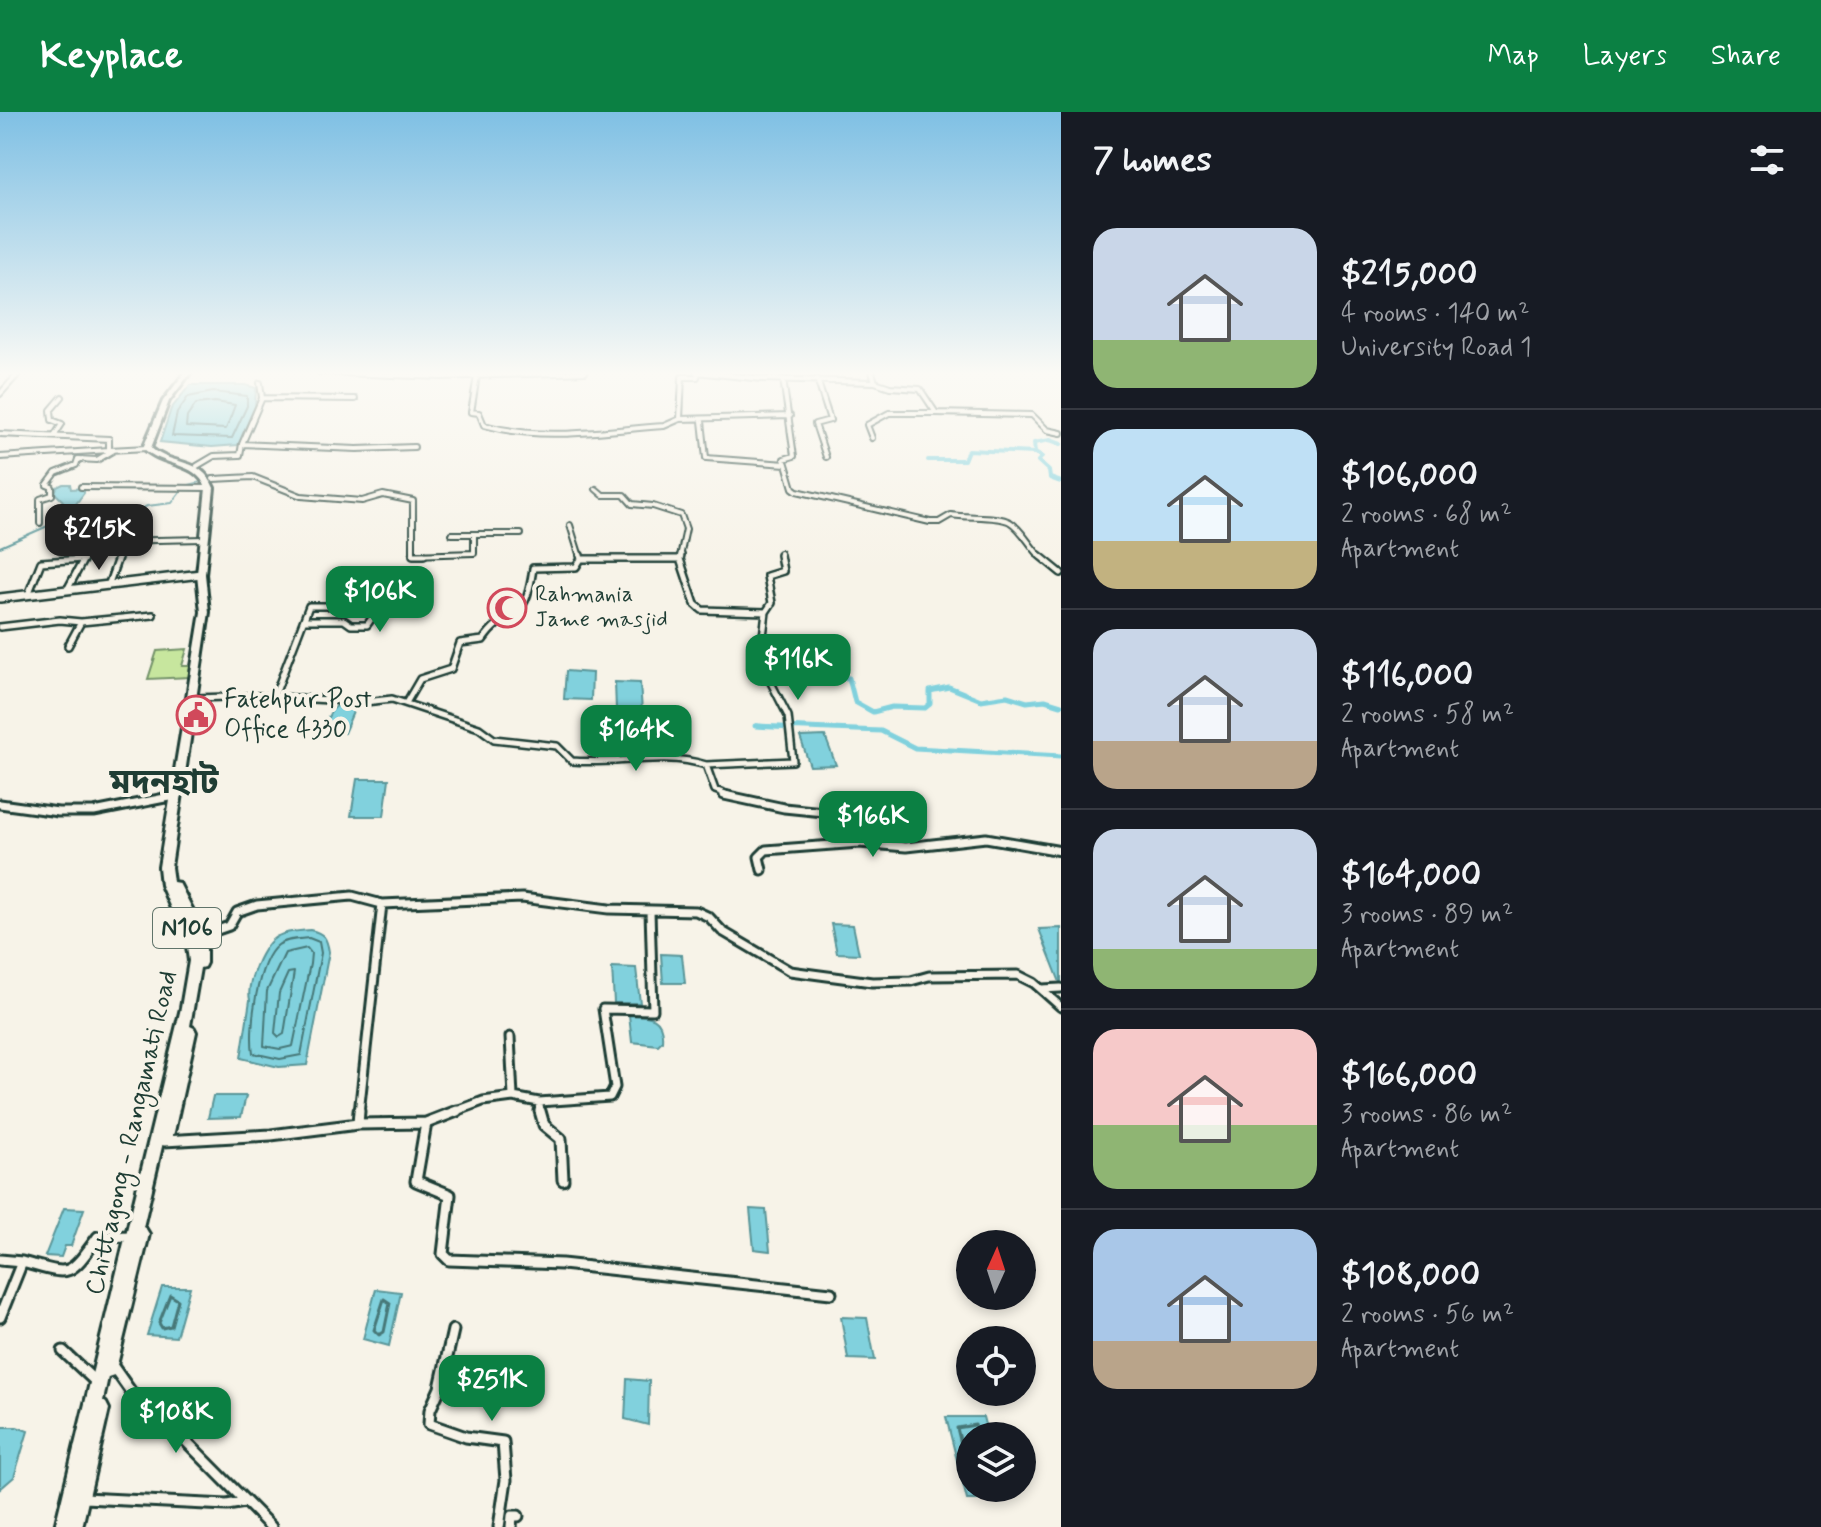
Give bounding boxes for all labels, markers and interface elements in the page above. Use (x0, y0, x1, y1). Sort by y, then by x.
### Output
text: Keyplace (40, 32, 183, 81)
text: Map (1488, 38, 1539, 75)
text: Layers (1583, 38, 1667, 75)
text: Share (1711, 38, 1781, 75)
text: 7 homes (1093, 138, 1212, 183)
icon: filters (1745, 138, 1789, 182)
text: $215,000 (1341, 252, 1477, 297)
icon: home (1157, 260, 1253, 356)
text: 4 rooms · 140 m² (1341, 297, 1530, 331)
text: University Road 1 (1341, 331, 1532, 365)
text: $106,000 (1341, 453, 1478, 498)
icon: home (1157, 461, 1253, 557)
text: 2 rooms · 68 m² (1341, 498, 1512, 532)
pin: $215K (43, 504, 155, 572)
text: $215K (63, 513, 135, 547)
text: Apartment (1341, 532, 1459, 566)
pin: $106K (324, 566, 436, 634)
text: $106K (344, 575, 416, 609)
place label: Rahmania Jame masjid (535, 581, 668, 635)
mosque icon: Rahmania Jame masjid (486, 587, 528, 629)
pin: $116K (742, 634, 854, 702)
text: $116K (764, 643, 832, 677)
text: $116,000 (1341, 653, 1473, 698)
icon: home (1157, 661, 1253, 757)
place label: Fatehpur Post Office 4330 (224, 683, 372, 747)
public building icon: Fatehpur Post Office 4330 (175, 694, 217, 736)
text: 2 rooms · 58 m² (1341, 698, 1514, 732)
pin: $164K (580, 705, 692, 773)
text: $164K (599, 714, 673, 748)
text: Apartment (1341, 732, 1459, 766)
district label: মদনহাট (109, 761, 219, 806)
pin: $166K (817, 791, 929, 859)
text: $166K (837, 800, 909, 834)
text: $164,000 (1341, 853, 1481, 898)
icon: home (1157, 861, 1253, 957)
text: 3 rooms · 89 m² (1341, 898, 1513, 932)
road number: N106 (153, 908, 221, 948)
text: Apartment (1341, 932, 1459, 966)
street label: Chittagong - Rangamati Road (78, 967, 188, 1299)
text: $166,000 (1341, 1053, 1477, 1098)
icon: home (1157, 1061, 1253, 1157)
text: 3 rooms · 86 m² (1341, 1098, 1512, 1132)
text: Apartment (1341, 1132, 1459, 1166)
north arrow (956, 1230, 1036, 1310)
map controls (956, 1230, 1036, 1502)
text: $108,000 (1341, 1253, 1480, 1298)
icon: home (1157, 1261, 1253, 1357)
text: 2 rooms · 56 m² (1341, 1298, 1514, 1332)
button: locate (956, 1326, 1036, 1406)
text: Apartment (1341, 1332, 1459, 1366)
pin: $251K (436, 1355, 548, 1423)
text: $251K (457, 1364, 527, 1398)
pin: $108K (120, 1387, 232, 1455)
text: $108K (139, 1396, 213, 1430)
button: layers (956, 1422, 1036, 1502)

